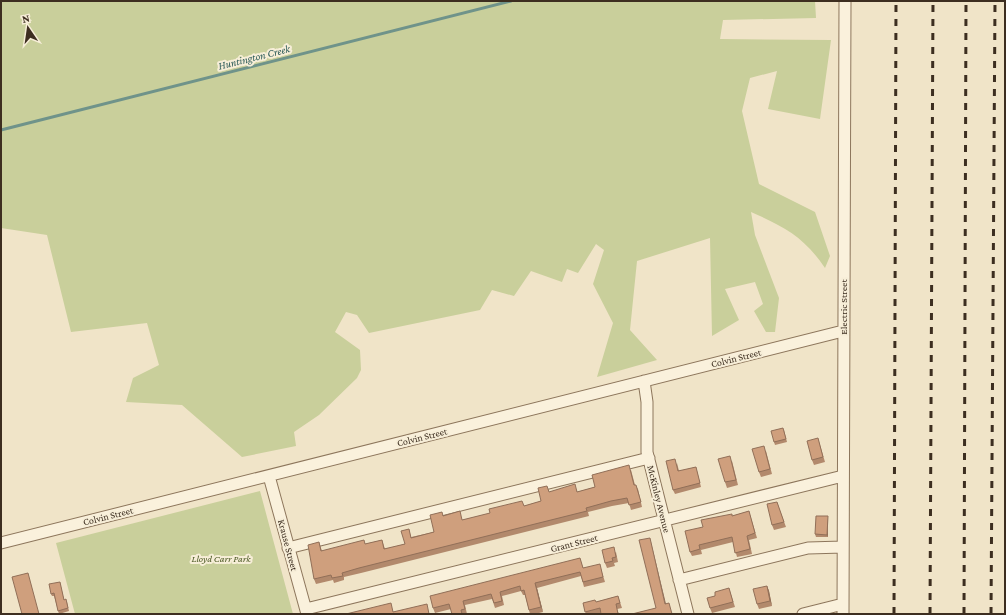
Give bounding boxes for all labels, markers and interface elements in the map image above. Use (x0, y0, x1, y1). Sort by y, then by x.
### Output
north arrow (8, 8, 48, 48)
text: N (21, 11, 31, 25)
water label: Huntington Creek (217, 42, 293, 73)
street label: Electric Street (838, 279, 849, 335)
street label: Colvin Street (710, 346, 763, 370)
street label: Colvin Street (396, 425, 449, 449)
street label: McKinley Avenue (645, 464, 673, 534)
street label: Colvin Street (82, 504, 135, 528)
street label: Krause Street (276, 518, 300, 573)
street label: Grant Street (549, 532, 599, 554)
park label: Lloyd Carr Park (191, 553, 251, 564)

